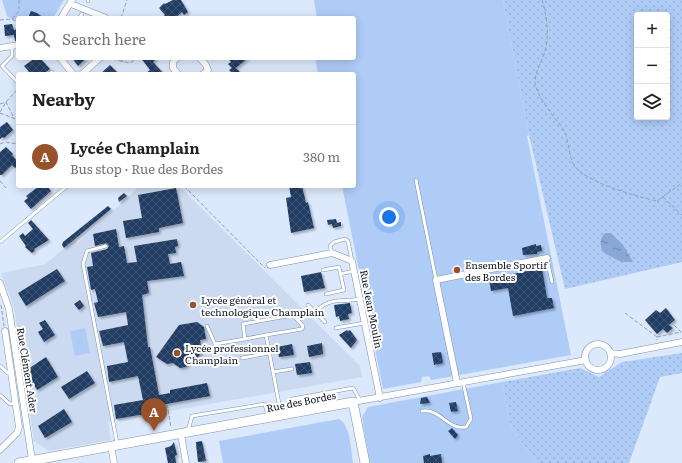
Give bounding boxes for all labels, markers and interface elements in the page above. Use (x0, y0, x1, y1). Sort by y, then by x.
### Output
map controls (634, 12, 670, 120)
button: + (634, 12, 670, 48)
search box (16, 16, 356, 60)
icon: search (30, 27, 52, 49)
text: Search here (62, 27, 146, 50)
button: − (634, 48, 670, 84)
button: layers (634, 84, 670, 120)
text: Nearby (32, 86, 95, 111)
text: Lycée Champlain (70, 136, 200, 159)
text: A (40, 147, 50, 166)
text: 380 m (303, 147, 340, 166)
text: Bus stop · Rue des Bordes (70, 159, 223, 178)
your location (379, 207, 399, 227)
place label: Ensemble Sportif des Bordes (465, 257, 548, 284)
marker: Ensemble Sportif des Bordes (452, 265, 462, 275)
street label: Rue Jean Moulin (357, 268, 387, 350)
place label: Lycée général et technologique Champlain (201, 292, 325, 319)
marker: Lycée général et technologique Champlain (188, 300, 198, 310)
street label: Rue Clément Ader (14, 326, 42, 414)
place label: Lycée professionnel Champlain (185, 340, 279, 367)
marker: Lycée professionnel Champlain (172, 348, 182, 358)
street label: Rue des Bordes (265, 387, 337, 415)
pin: A (141, 398, 167, 431)

